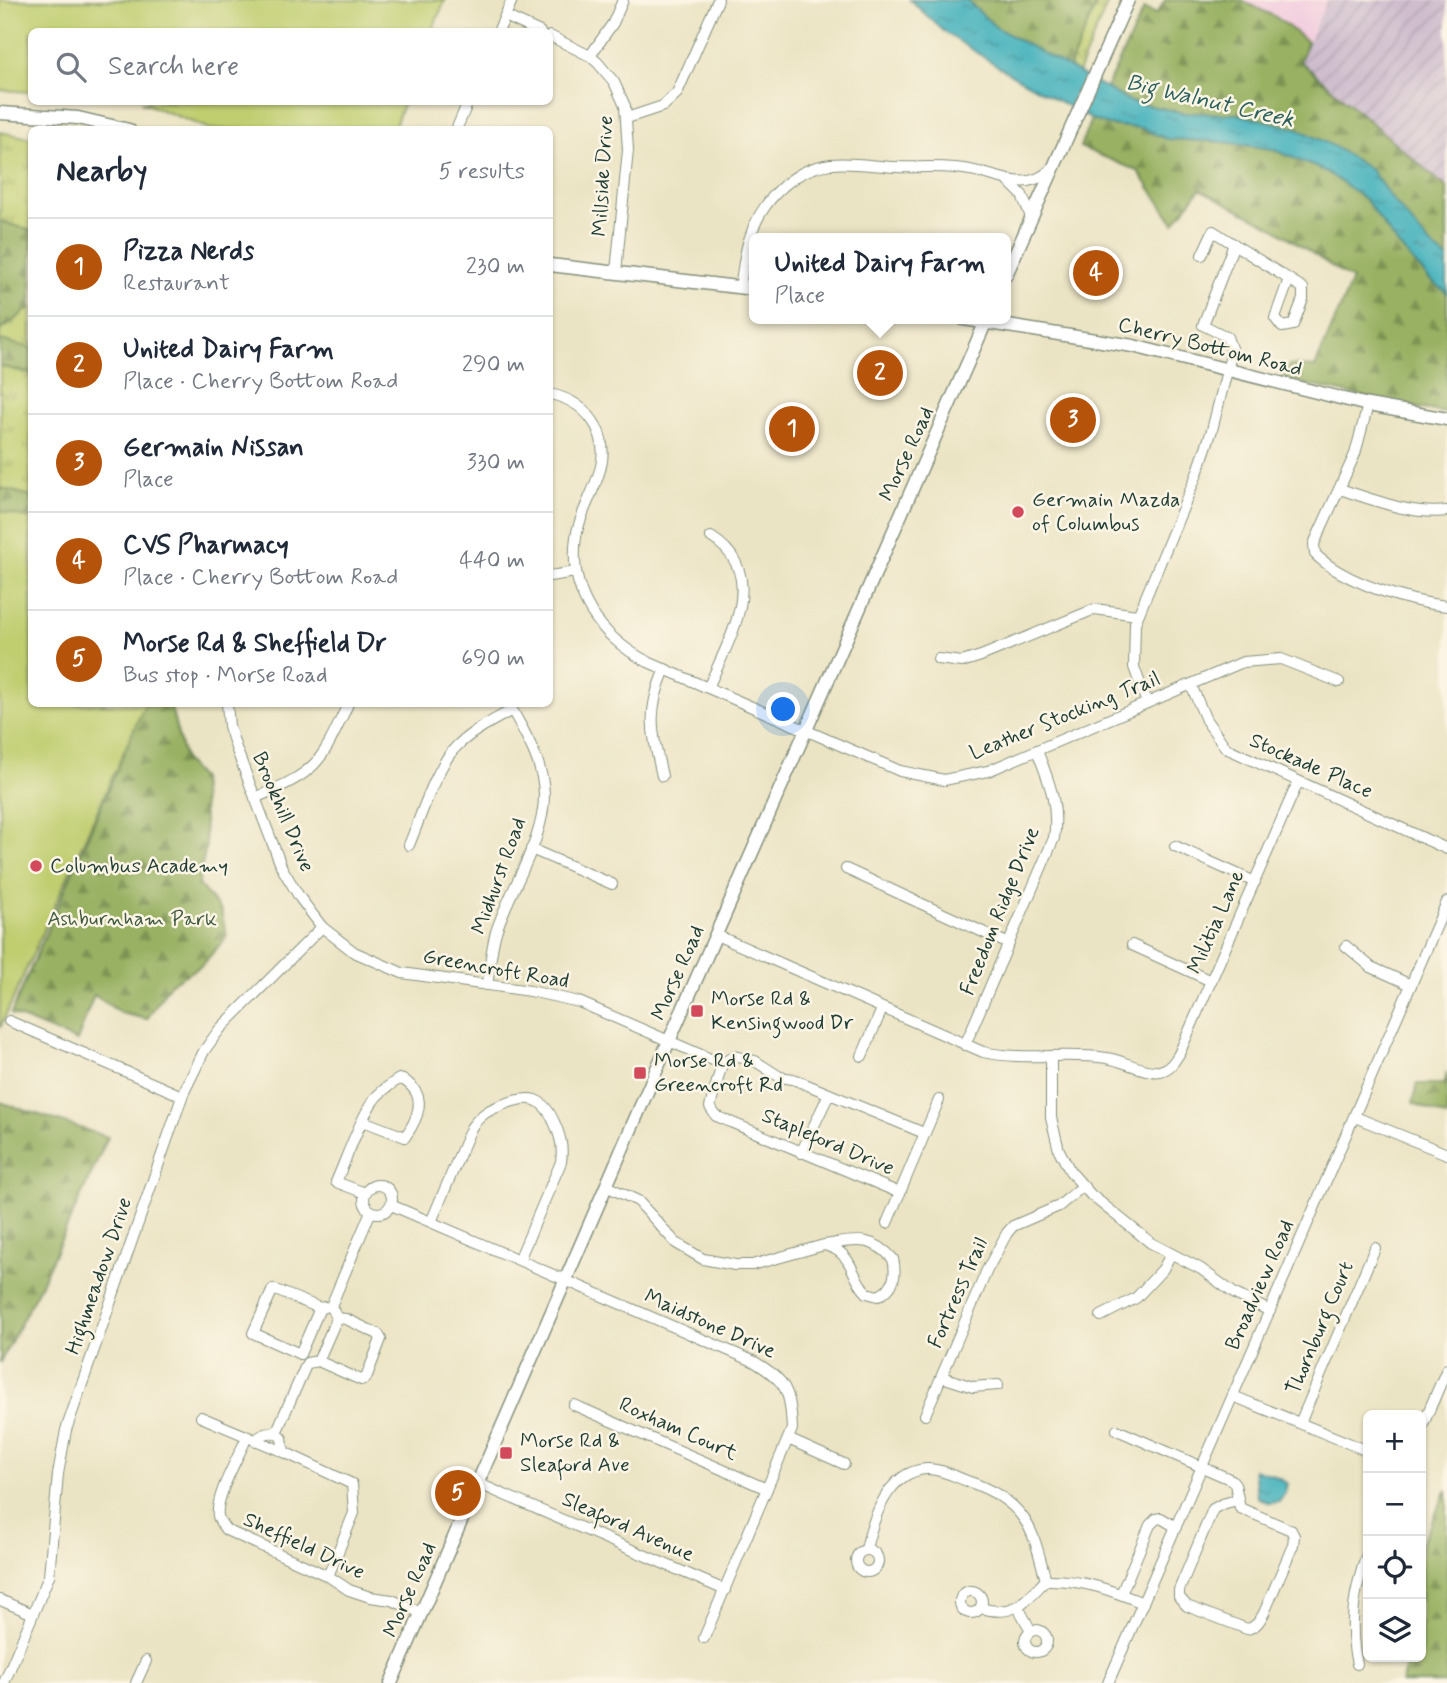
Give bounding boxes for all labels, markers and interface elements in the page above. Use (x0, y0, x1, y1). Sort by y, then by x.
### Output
search box (28, 28, 553, 105)
icon: search (52, 48, 90, 86)
text: Search here (108, 50, 239, 84)
water label: Big Walnut Creek (1123, 68, 1297, 138)
street label: Millside Drive (586, 115, 620, 237)
text: Nearby (56, 152, 147, 191)
text: 5 results (439, 157, 525, 187)
popup (749, 233, 1011, 324)
text: Pizza Nerds (123, 235, 254, 269)
text: United Dairy Farm (775, 247, 985, 281)
pin: 4 (1073, 247, 1119, 299)
text: 1 (74, 252, 84, 282)
text: 230 m (466, 252, 525, 282)
text: Restaurant (123, 269, 230, 299)
text: Place (775, 281, 825, 311)
street label: Cherry Bottom Road (1115, 311, 1305, 383)
text: United Dairy Farm (123, 333, 334, 367)
pin: 2 (857, 347, 903, 399)
text: 2 (73, 350, 85, 380)
text: 290 m (462, 350, 525, 380)
text: Place · Cherry Bottom Road (123, 367, 398, 397)
pin: 3 (1050, 394, 1096, 446)
street label: Morse Road (873, 402, 941, 506)
pin: 1 (769, 403, 815, 455)
text: Germain Nissan (123, 431, 304, 465)
text: 3 (74, 448, 84, 478)
text: 330 m (467, 448, 525, 478)
text: Place (123, 465, 174, 495)
place label: Germain Mazda of Columbus (1032, 486, 1180, 538)
marker: Germain Mazda of Columbus (1010, 504, 1026, 520)
text: CVS Pharmacy (123, 529, 289, 563)
text: 4 (72, 546, 86, 576)
text: 440 m (459, 546, 525, 576)
text: Place · Cherry Bottom Road (123, 563, 398, 593)
text: Morse Rd & Sheffield Dr (123, 627, 387, 661)
text: 5 (72, 644, 86, 674)
text: 690 m (461, 644, 525, 674)
text: Bus stop · Morse Road (123, 661, 328, 691)
street label: Leather Stocking Trail (966, 665, 1164, 767)
your location (766, 692, 800, 726)
street label: Stockade Place (1245, 726, 1377, 806)
street label: Brookhill Drive (245, 748, 321, 876)
street label: Midhurst Road (465, 814, 533, 938)
street label: Freedom Ridge Drive (953, 823, 1047, 999)
place label: Columbus Academy (50, 852, 228, 880)
marker: Columbus Academy (28, 858, 44, 874)
street label: Militia Lane (1181, 865, 1251, 978)
park label: Ashburnham Park (47, 905, 217, 933)
street label: Morse Road (645, 921, 711, 1025)
street label: Greencroft Road (421, 942, 571, 996)
place label: Morse Rd & Kensingwood Dr (711, 985, 854, 1039)
marker: Morse Rd & Kensingwood Dr (689, 1003, 705, 1019)
place label: Morse Rd & Greencroft Rd (654, 1047, 783, 1099)
marker: Morse Rd & Greencroft Rd (632, 1065, 648, 1081)
street label: Stapleford Drive (757, 1101, 899, 1184)
street label: Highmeadow Drive (59, 1194, 141, 1359)
street label: Broadview Road (1219, 1215, 1301, 1355)
street label: Fortress Trail (921, 1233, 995, 1353)
street label: Thornburg Court (1279, 1257, 1363, 1400)
street label: Maidstone Drive (640, 1283, 780, 1365)
street label: Roxham Court (614, 1390, 742, 1468)
map controls (1363, 1410, 1426, 1662)
button: + (1363, 1410, 1426, 1473)
place label: Morse Rd & Sleaford Ave (520, 1427, 630, 1481)
marker: Morse Rd & Sleaford Ave (498, 1445, 514, 1461)
pin: 5 (435, 1467, 481, 1519)
button: − (1363, 1473, 1426, 1536)
street label: Sleaford Avenue (557, 1485, 699, 1571)
street label: Sheffield Drive (239, 1506, 369, 1586)
button: locate (1363, 1536, 1426, 1599)
street label: Morse Road (377, 1538, 443, 1642)
button: layers (1363, 1599, 1426, 1662)

